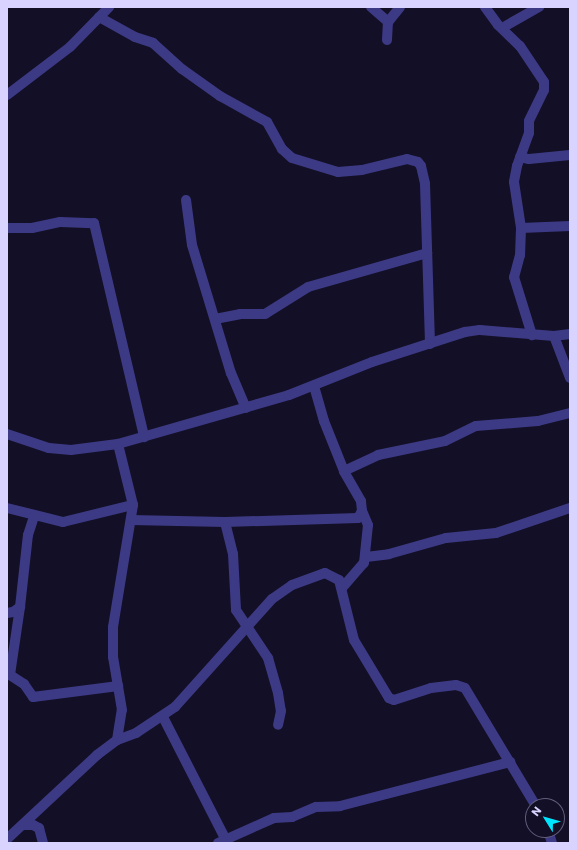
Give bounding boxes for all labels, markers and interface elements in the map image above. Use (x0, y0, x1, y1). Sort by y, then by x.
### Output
north arrow (525, 798, 565, 838)
text: N (527, 803, 545, 820)

